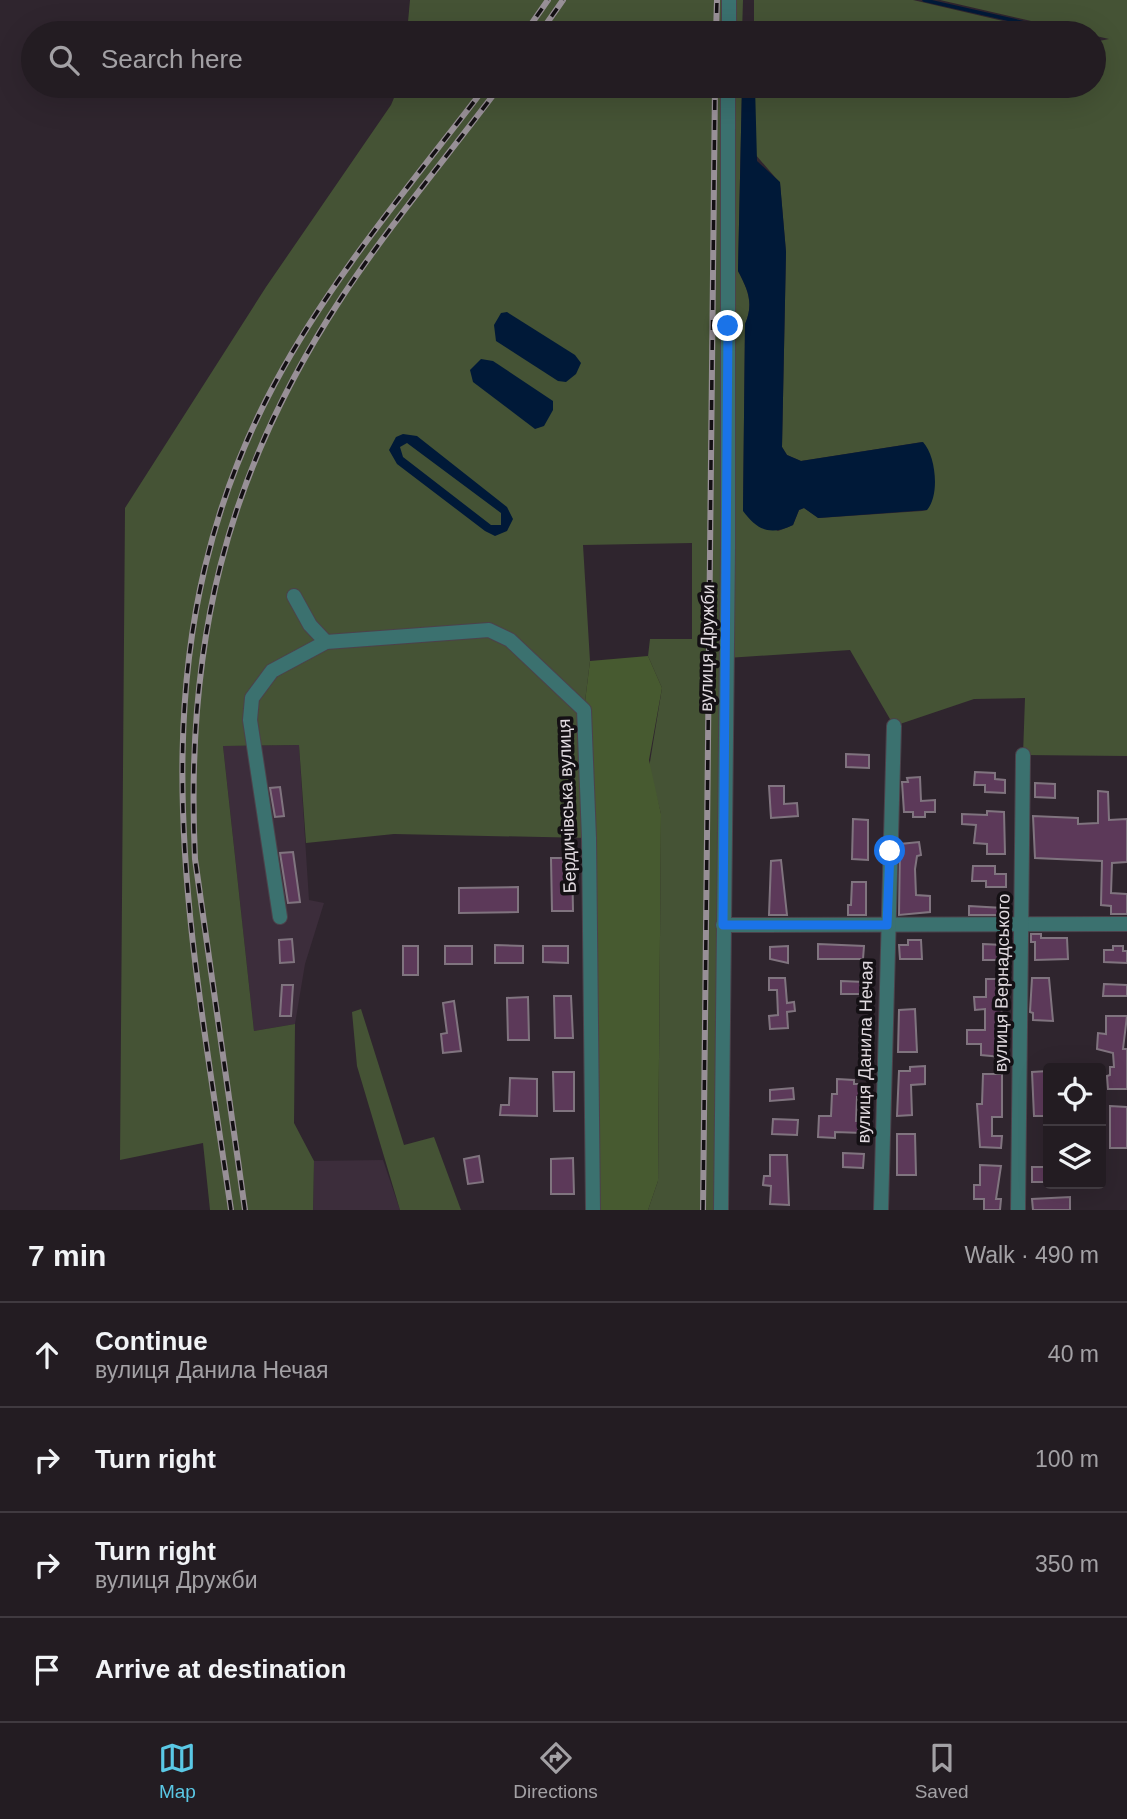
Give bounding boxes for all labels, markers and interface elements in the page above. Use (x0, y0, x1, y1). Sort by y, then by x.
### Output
search box (21, 21, 1106, 98)
icon: search (45, 41, 83, 79)
text: Search here (101, 44, 243, 74)
route end (712, 310, 743, 341)
street label: вулиця Дружби (696, 584, 718, 712)
street label: Бердичівська вулиця (554, 718, 580, 894)
route start (874, 835, 905, 866)
street label: вулиця Вернадського (990, 894, 1014, 1072)
street label: вулиця Данила Нечая (853, 961, 877, 1143)
map controls (1043, 1063, 1106, 1189)
button: locate (1043, 1063, 1106, 1126)
button: layers (1043, 1126, 1106, 1189)
text: 7 min (28, 1239, 106, 1272)
text: Walk · 490 m (964, 1242, 1099, 1268)
text: Continue (95, 1326, 208, 1356)
icon: ahead (28, 1336, 66, 1374)
text: 40 m (1048, 1341, 1099, 1367)
text: вулиця Данила Нечая (95, 1357, 328, 1383)
icon: right (28, 1441, 66, 1479)
text: Turn right (95, 1444, 216, 1474)
text: 100 m (1035, 1446, 1099, 1472)
text: Turn right (95, 1536, 216, 1566)
icon: right (28, 1546, 66, 1584)
text: 350 m (1035, 1551, 1099, 1577)
text: вулиця Дружби (95, 1567, 258, 1593)
icon: arrive (28, 1651, 66, 1689)
text: Arrive at destination (95, 1654, 346, 1684)
tab: Map (158, 1739, 196, 1803)
tab: Directions (513, 1739, 598, 1803)
tab: Saved (915, 1739, 969, 1803)

